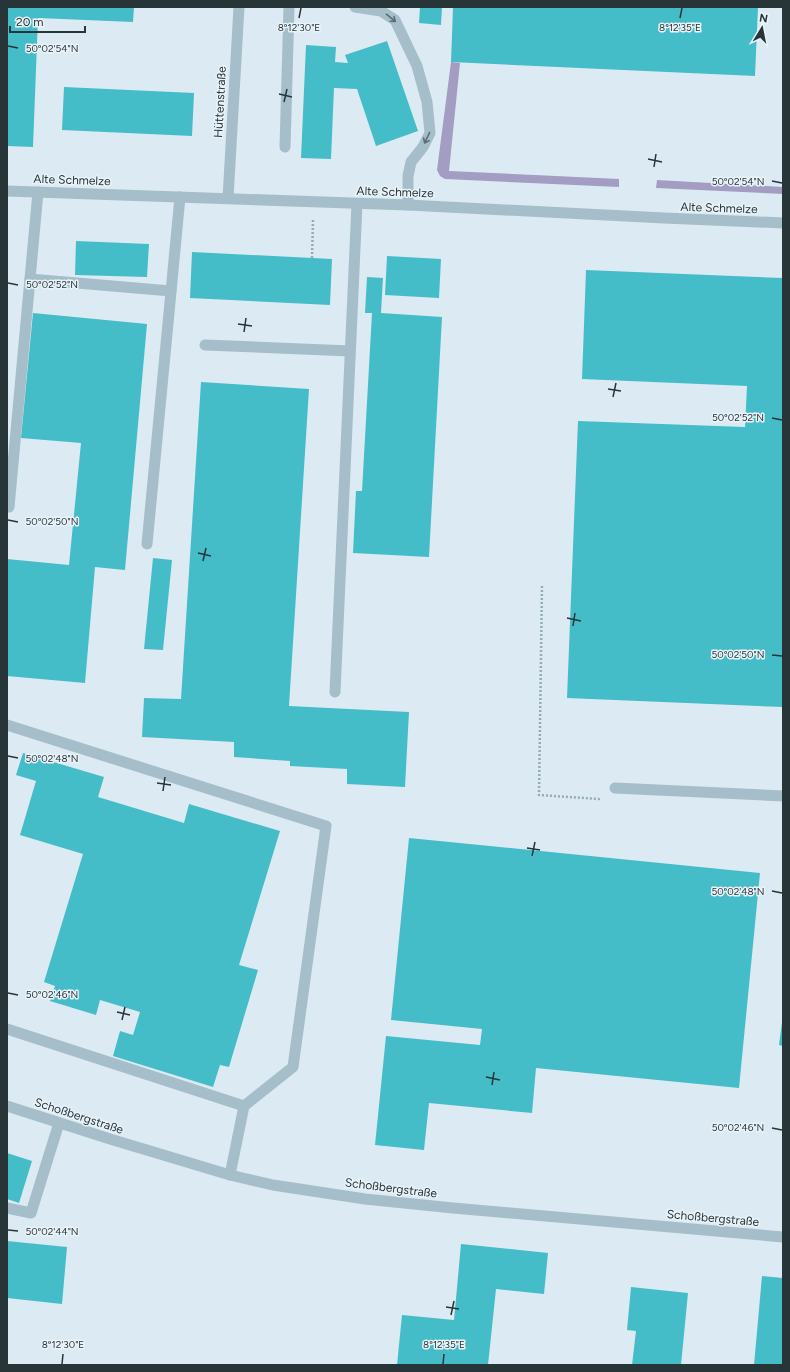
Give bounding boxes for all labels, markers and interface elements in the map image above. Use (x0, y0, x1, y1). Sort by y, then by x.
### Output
scale bar (10, 8, 85, 34)
north arrow (742, 8, 782, 48)
text: N (758, 12, 769, 26)
one-way arrow (386, 13, 396, 22)
text: 20 m (16, 15, 44, 29)
text: 8°12'30"E (278, 21, 320, 34)
text: 8°12'35"E (659, 21, 701, 34)
text: 50°02'54"N (26, 42, 78, 55)
street label: Hüttenstraße (211, 65, 229, 138)
one-way arrow (423, 132, 430, 144)
street label: Alte Schmelze (33, 172, 111, 188)
text: 50°02'54"N (712, 175, 764, 188)
street label: Alte Schmelze (356, 184, 434, 200)
street label: Alte Schmelze (680, 200, 758, 216)
text: 50°02'52"N (26, 278, 78, 291)
text: 50°02'52"N (712, 411, 764, 424)
text: 50°02'50"N (26, 515, 78, 528)
text: 50°02'50"N (712, 648, 764, 661)
text: 50°02'48"N (25, 752, 79, 765)
text: 50°02'48"N (711, 885, 765, 898)
text: 50°02'46"N (26, 988, 78, 1001)
street label: Schoßbergstraße (33, 1095, 126, 1137)
text: 50°02'46"N (712, 1121, 764, 1134)
street label: Schoßbergstraße (344, 1175, 438, 1201)
street label: Schoßbergstraße (666, 1207, 760, 1229)
text: 50°02'44"N (25, 1225, 79, 1238)
text: 8°12'30"E (42, 1338, 84, 1351)
text: 8°12'35"E (423, 1338, 465, 1351)

